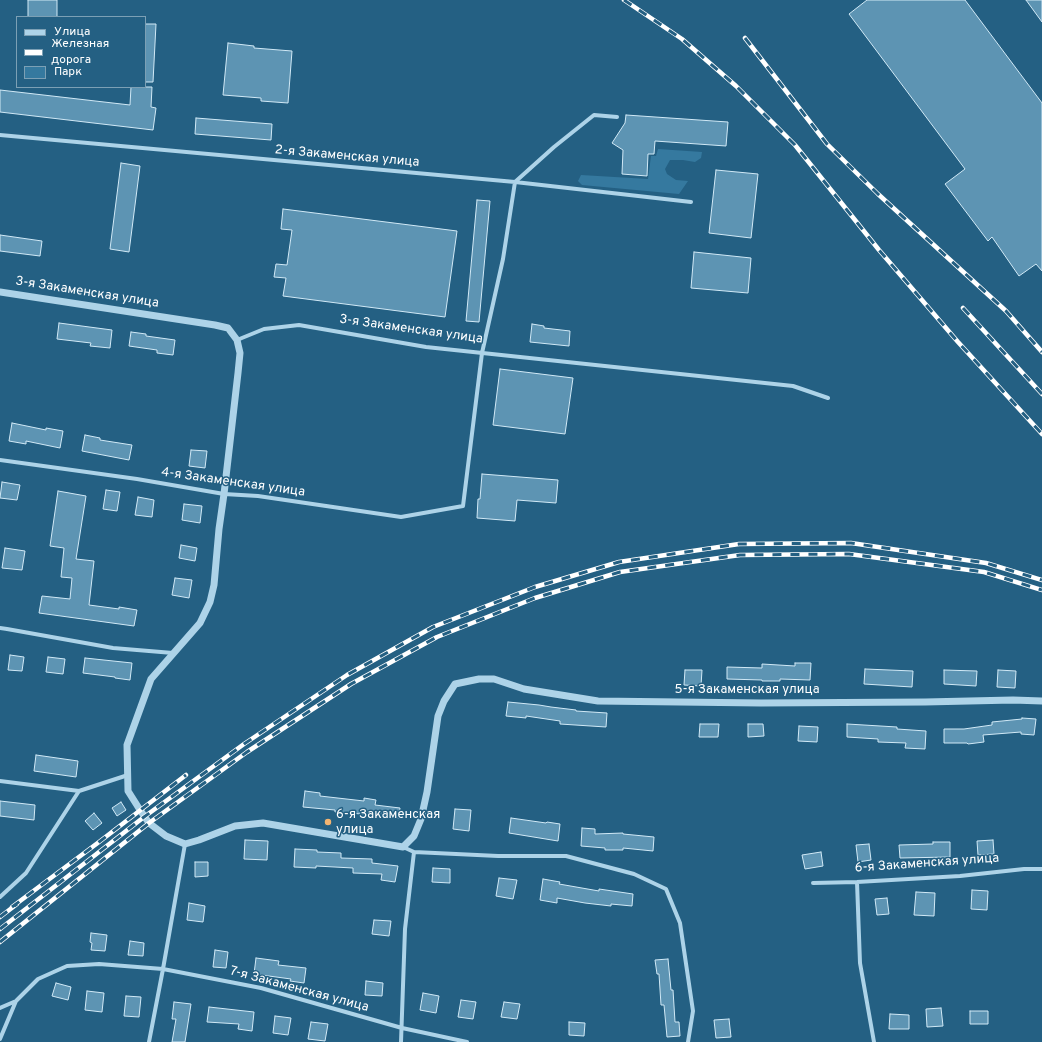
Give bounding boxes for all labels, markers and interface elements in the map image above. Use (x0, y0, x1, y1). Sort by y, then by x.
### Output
legend (16, 16, 146, 88)
text: Улица (54, 24, 90, 40)
text: Железная дорога (51, 36, 109, 68)
text: Парк (54, 64, 82, 80)
street label: 2-я Закаменская улица (274, 143, 420, 171)
street label: 3-я Закаменская улица (14, 274, 160, 312)
street label: 3-я Закаменская улица (338, 312, 484, 348)
street label: 4-я Закаменская улица (160, 465, 306, 501)
street label: 5-я Закаменская улица (674, 682, 820, 698)
place label: 6-я Закаменская улица (336, 807, 440, 838)
marker: 6-я Закаменская улица (323, 817, 333, 827)
street label: 6-я Закаменская улица (854, 851, 1000, 877)
street label: 7-я Закаменская улица (228, 964, 370, 1016)

